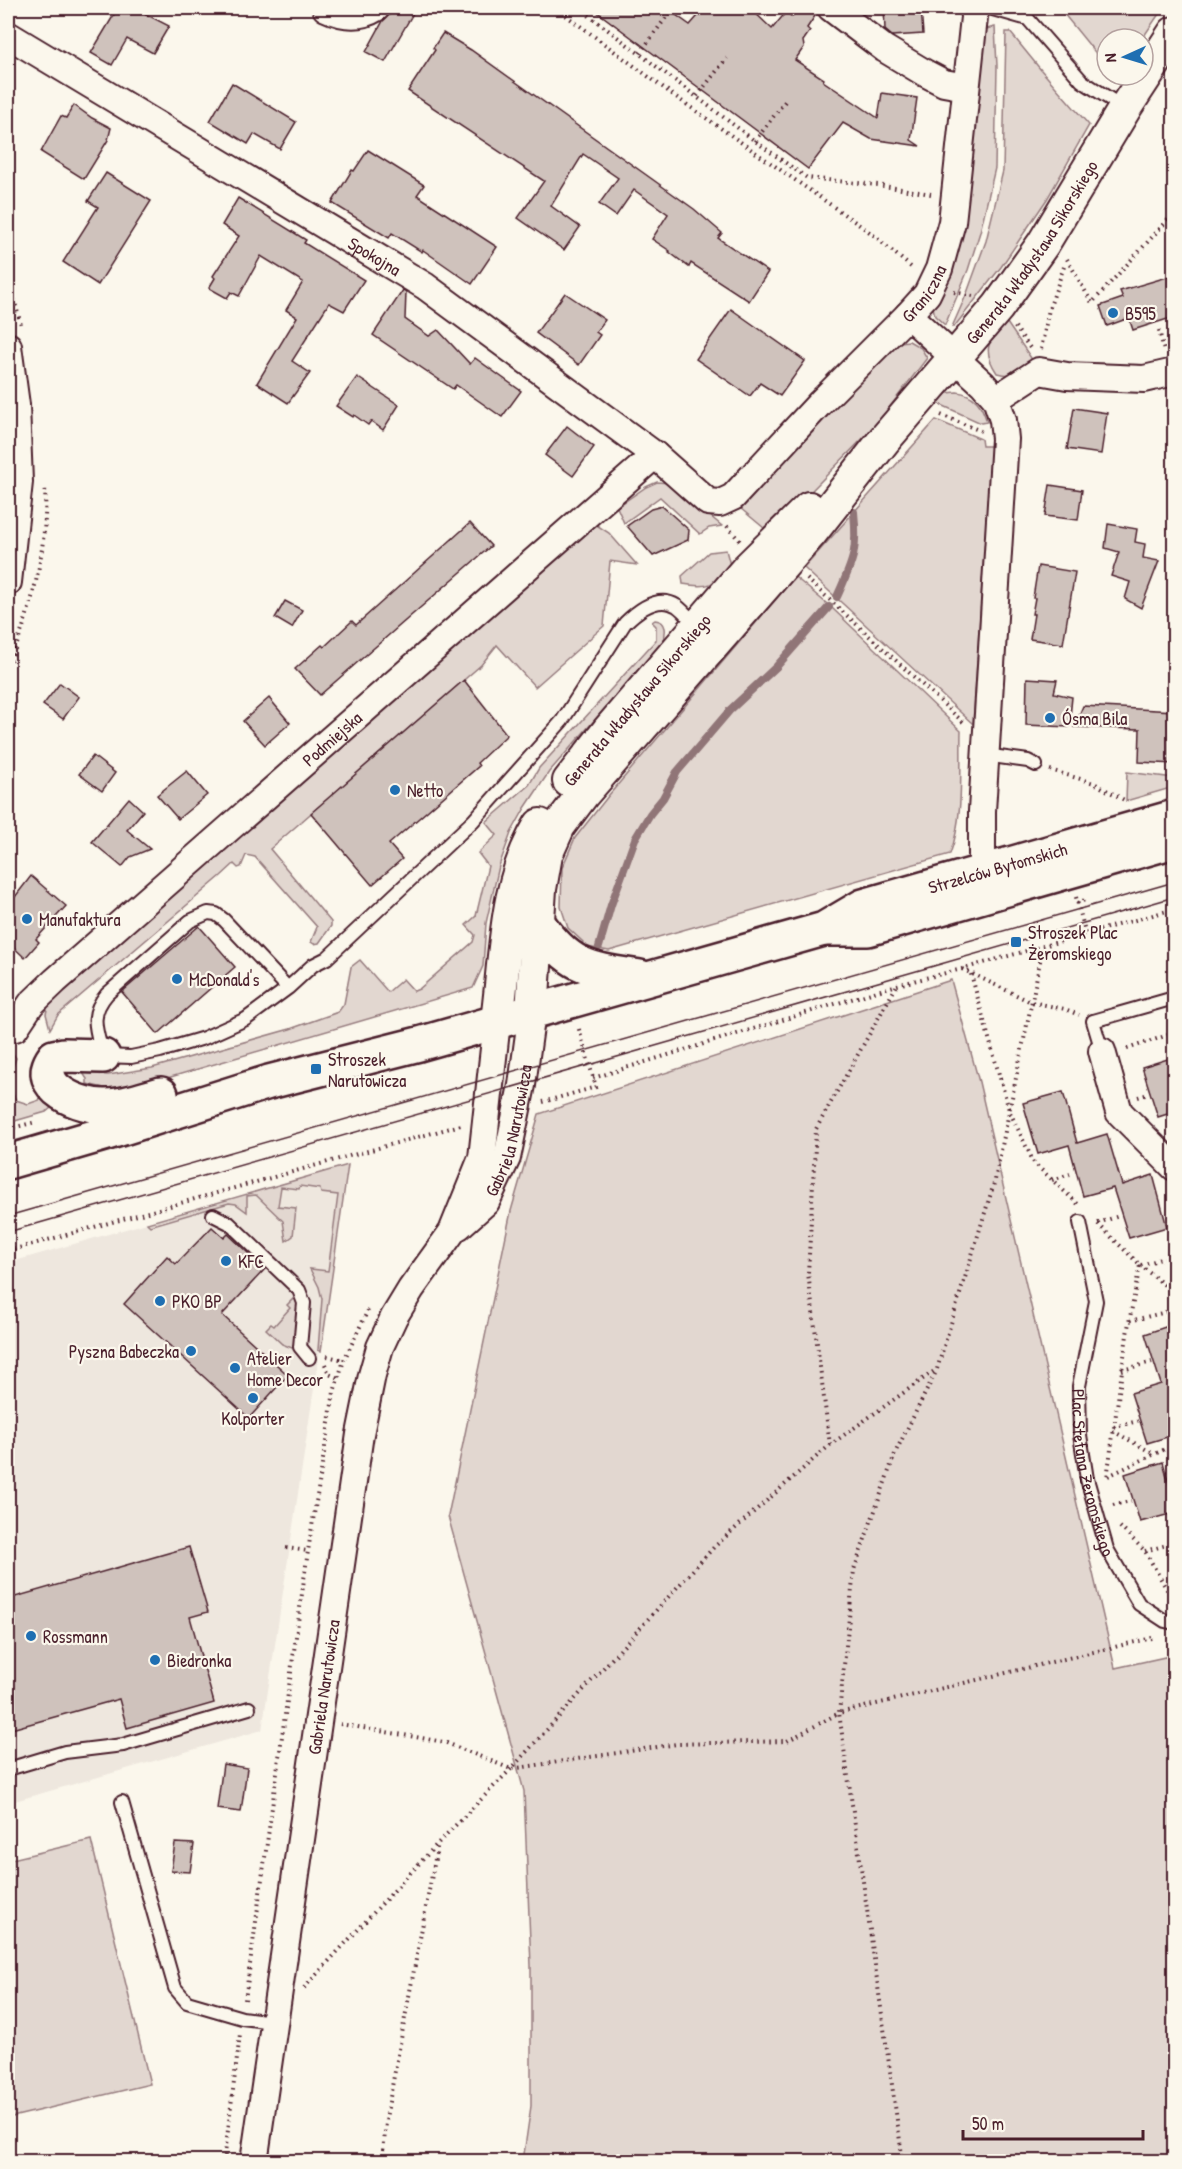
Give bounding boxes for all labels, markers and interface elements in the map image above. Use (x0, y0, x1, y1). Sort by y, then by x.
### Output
north arrow (1095, 27, 1155, 87)
text: N (1099, 53, 1121, 63)
street label: Generała Władysława Sikorskiego (960, 155, 1103, 349)
street label: Spokojna (344, 230, 406, 281)
street label: Graniczna (895, 260, 952, 328)
place label: B595 (1125, 301, 1156, 326)
marker: B595 (1106, 306, 1120, 320)
street label: Generała Władysława Sikorskiego (557, 608, 717, 792)
street label: Podmiejska (296, 705, 367, 772)
place label: Ósma Bila (1062, 706, 1127, 731)
marker: Ósma Bila (1043, 711, 1057, 725)
place label: Netto (407, 778, 443, 803)
marker: Netto (388, 783, 402, 797)
street label: Strzelców Bytomskich (925, 836, 1070, 899)
place label: Manufaktura (39, 907, 120, 932)
marker: Manufaktura (20, 912, 34, 926)
place label: Stroszek Plac Żeromskiego (1028, 920, 1118, 966)
marker: Stroszek Plac Żeromskiego (1009, 935, 1023, 949)
place label: McDonald's (189, 967, 259, 992)
marker: McDonald's (170, 972, 184, 986)
place label: Stroszek Narutowicza (328, 1047, 406, 1093)
marker: Stroszek Narutowicza (309, 1062, 323, 1076)
street label: Gabriela Narutowicza (478, 1063, 537, 1200)
place label: KFC (238, 1249, 264, 1274)
marker: KFC (219, 1254, 233, 1268)
place label: PKO BP (172, 1289, 222, 1314)
marker: PKO BP (153, 1294, 167, 1308)
place label: Pyszna Babeczka (69, 1339, 179, 1364)
marker: Pyszna Babeczka (184, 1344, 198, 1358)
place label: Atelier Home Decor (247, 1346, 323, 1392)
marker: Atelier Home Decor (228, 1361, 242, 1375)
street label: Plac Stefana Żeromskiego (1067, 1389, 1121, 1561)
marker: Kolporter (246, 1391, 260, 1405)
place label: Kolporter (221, 1406, 285, 1431)
street label: Gabriela Narutowicza (301, 1618, 345, 1756)
place label: Rossmann (43, 1624, 108, 1649)
marker: Rossmann (24, 1629, 38, 1643)
place label: Biedronka (167, 1648, 231, 1673)
marker: Biedronka (148, 1653, 162, 1667)
scale bar (963, 2103, 1143, 2141)
text: 50 m (972, 2111, 1004, 2136)

